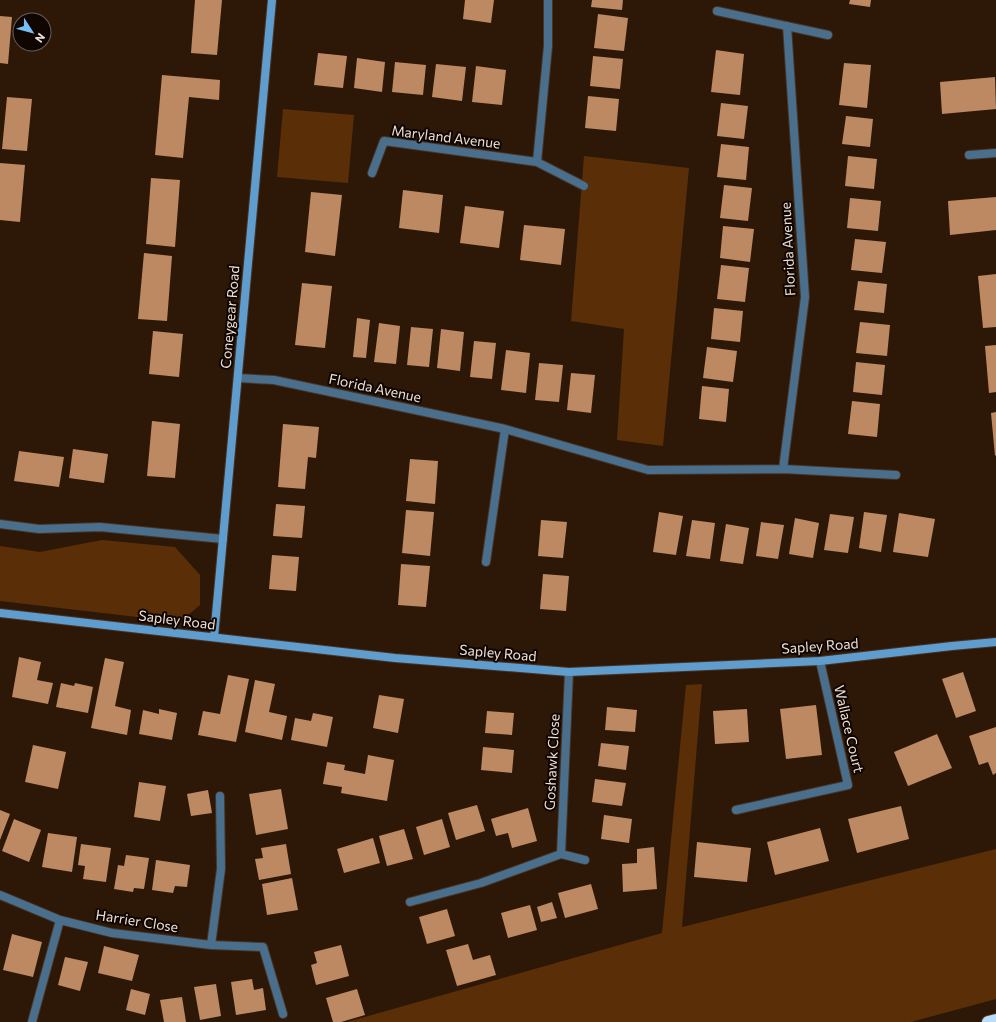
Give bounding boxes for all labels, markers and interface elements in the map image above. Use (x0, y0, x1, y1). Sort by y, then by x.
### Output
north arrow (12, 12, 52, 52)
text: N (33, 31, 48, 45)
street label: Maryland Avenue (391, 121, 502, 152)
street label: Florida Avenue (777, 202, 798, 296)
street label: Coneygear Road (217, 265, 242, 369)
street label: Florida Avenue (327, 369, 423, 406)
street label: Sapley Road (138, 606, 216, 633)
street label: Sapley Road (781, 634, 859, 657)
street label: Sapley Road (459, 641, 537, 664)
street label: Wallace Court (831, 683, 868, 775)
street label: Goshawk Close (540, 713, 563, 811)
street label: Harrier Close (95, 906, 180, 935)

